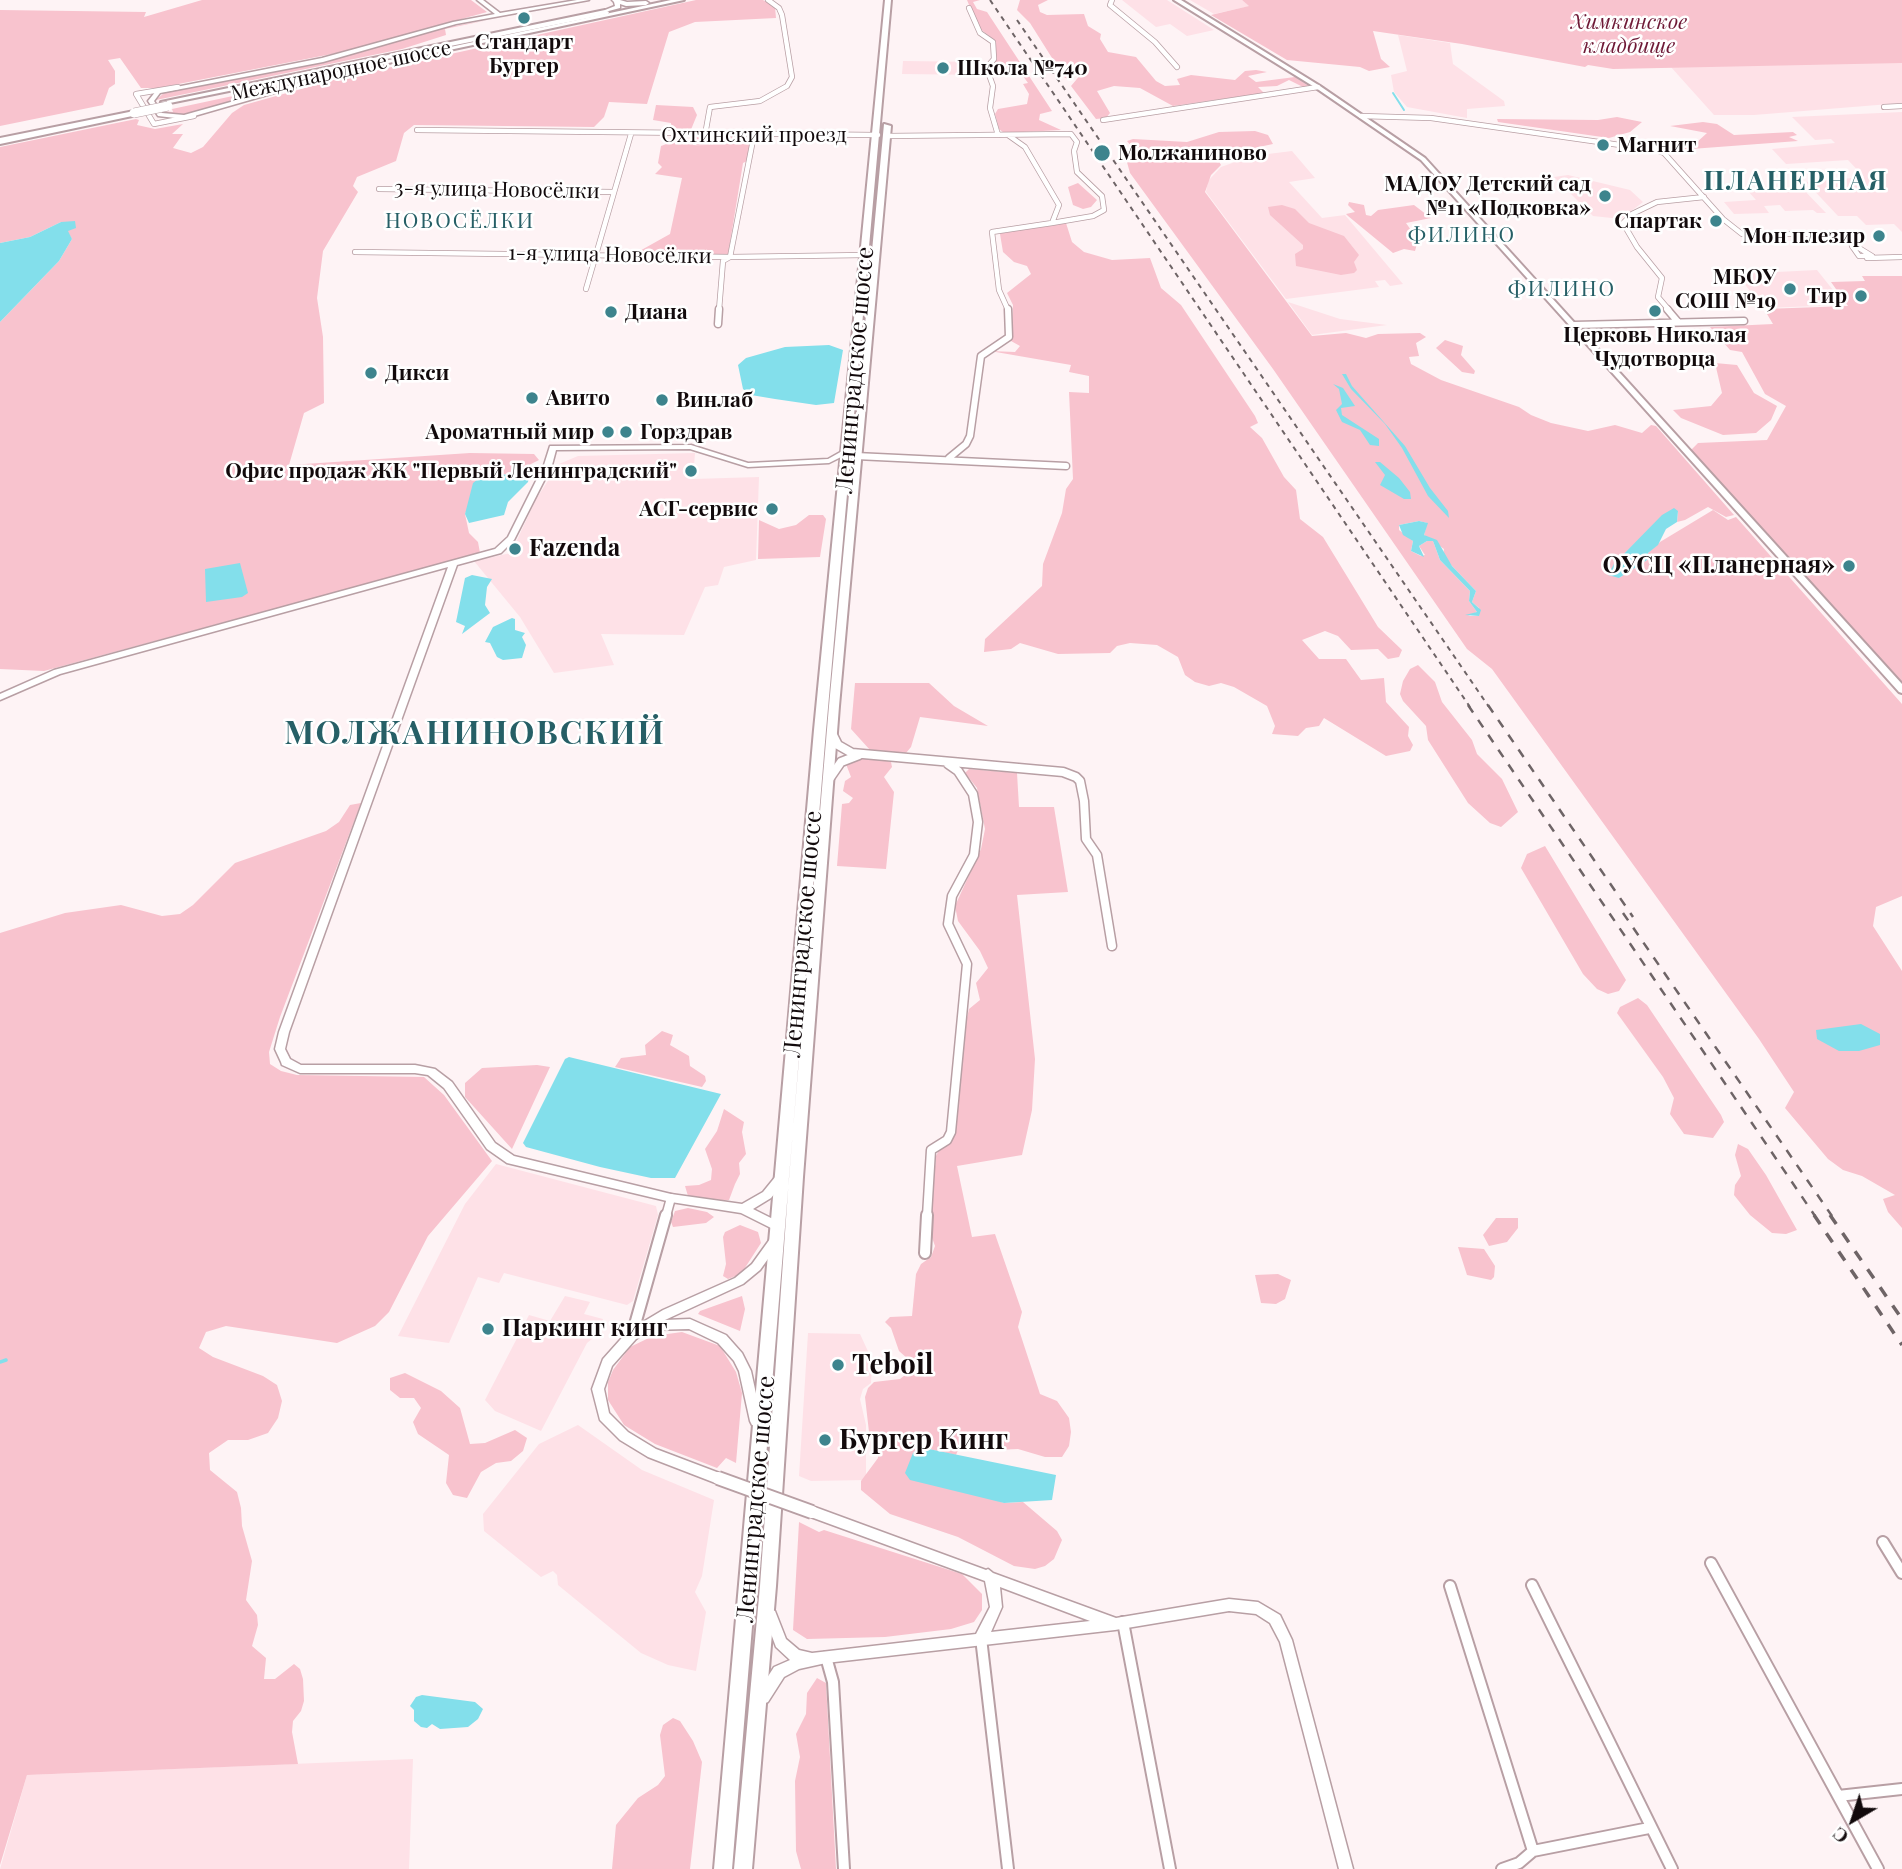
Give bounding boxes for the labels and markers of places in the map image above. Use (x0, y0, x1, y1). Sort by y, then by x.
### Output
marker: Стандарт Бургер (516, 10, 532, 26)
place label: Стандарт Бургер (475, 29, 573, 79)
place label: Школа №740 (957, 55, 1088, 81)
marker: Школа №740 (935, 60, 951, 76)
place label: Магнит (1617, 132, 1696, 158)
marker: Магнит (1595, 137, 1611, 153)
place label: Молжаниново (1118, 140, 1267, 166)
marker: Молжаниново (1092, 143, 1112, 163)
place label: МАДОУ Детский сад №11 «Подковка» (1384, 171, 1591, 221)
marker: МАДОУ Детский сад №11 «Подковка» (1597, 188, 1613, 204)
place label: Спартак (1614, 208, 1702, 234)
marker: Спартак (1708, 213, 1724, 229)
place label: Мон плезир (1742, 223, 1865, 249)
marker: Мон плезир (1871, 228, 1887, 244)
place label: МБОУ СОШ №19 (1675, 264, 1776, 314)
marker: МБОУ СОШ №19 (1782, 281, 1798, 297)
place label: Тир (1807, 283, 1847, 309)
marker: Тир (1853, 288, 1869, 304)
place label: Диана (625, 299, 688, 325)
marker: Церковь Николая Чудотворца (1647, 303, 1663, 319)
marker: Диана (603, 304, 619, 320)
place label: Церковь Николая Чудотворца (1563, 322, 1747, 372)
place label: Дикси (385, 360, 449, 386)
marker: Дикси (363, 365, 379, 381)
place label: Авито (546, 385, 610, 411)
place label: Винлаб (676, 387, 753, 413)
marker: Авито (524, 390, 540, 406)
marker: Винлаб (654, 392, 670, 408)
place label: Ароматный мир (426, 419, 594, 445)
place label: Горздрав (640, 419, 732, 445)
marker: Ароматный мир (600, 424, 616, 440)
marker: Горздрав (618, 424, 634, 440)
place label: Офис продаж ЖК "Первый Ленинградский" (225, 458, 677, 484)
marker: Офис продаж ЖК "Первый Ленинградский" (683, 463, 699, 479)
place label: АСГ-сервис (639, 496, 758, 522)
marker: АСГ-сервис (764, 501, 780, 517)
place label: Fazenda (529, 535, 620, 563)
marker: Fazenda (507, 541, 523, 557)
place label: ОУСЦ «Планерная» (1603, 552, 1835, 580)
marker: ОУСЦ «Планерная» (1841, 558, 1857, 574)
place label: Паркинг кинг (502, 1315, 667, 1343)
marker: Паркинг кинг (480, 1321, 496, 1337)
place label: Teboil (852, 1348, 933, 1382)
marker: Teboil (830, 1357, 846, 1373)
place label: Бургер Кинг (839, 1423, 1008, 1457)
marker: Бургер Кинг (817, 1432, 833, 1448)

